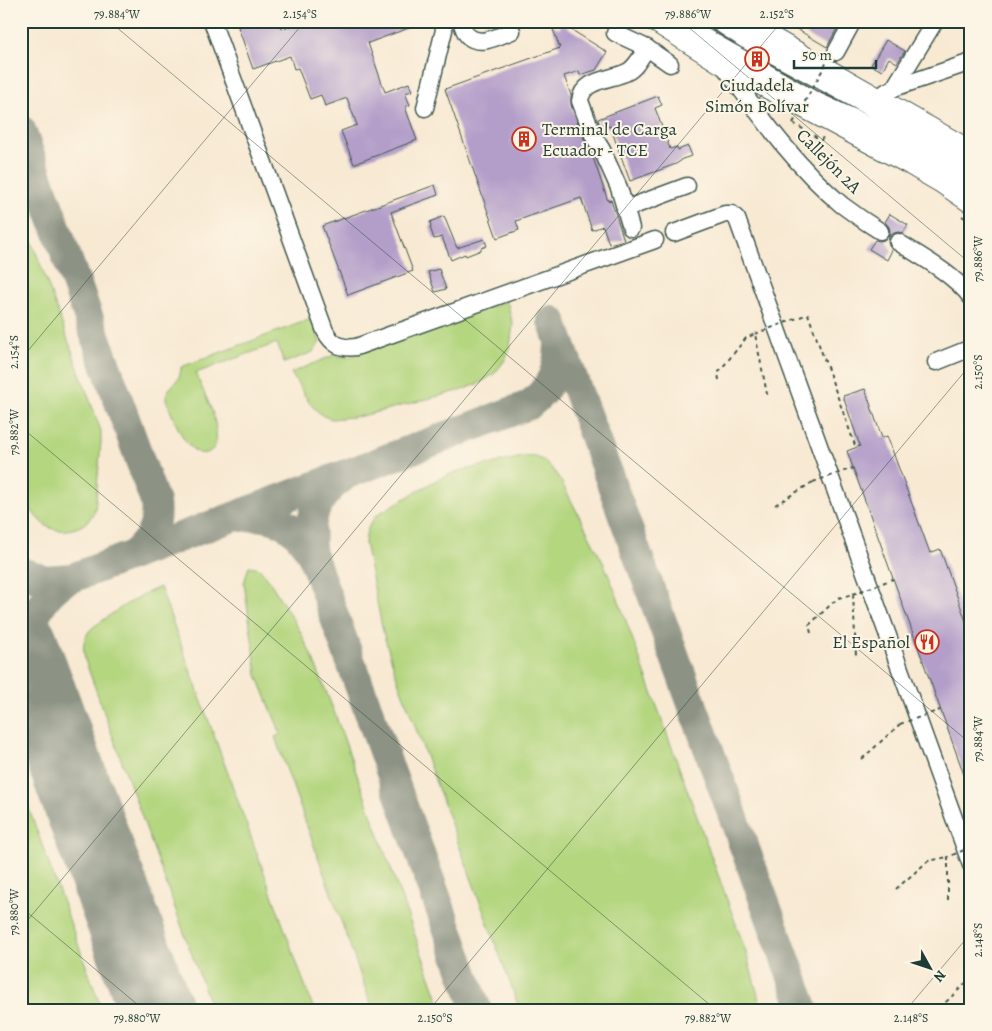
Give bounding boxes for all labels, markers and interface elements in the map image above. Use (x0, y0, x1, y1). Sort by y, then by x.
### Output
text: 79.884°W (94, 6, 141, 22)
text: 2.154°S (283, 6, 317, 22)
text: 79.886°W (665, 6, 712, 22)
text: 2.152°S (760, 6, 794, 22)
scale bar (794, 38, 877, 70)
text: 50 m (802, 45, 832, 65)
building icon: Ciudadela Simón Bolívar (744, 46, 770, 72)
place label: Ciudadela Simón Bolívar (705, 73, 809, 118)
place label: Terminal de Carga Ecuador - TCE (542, 117, 678, 162)
street label: Callejón 2A (791, 123, 867, 199)
building icon: Terminal de Carga Ecuador - TCE (511, 126, 537, 152)
text: 79.886°W (970, 235, 986, 282)
text: 2.154°S (6, 335, 22, 369)
text: 2.150°S (970, 354, 986, 390)
text: 79.882°W (6, 408, 22, 455)
restaurant icon: El Español (914, 629, 940, 655)
place label: El Español (832, 630, 911, 654)
text: 79.884°W (970, 715, 986, 762)
text: 79.880°W (6, 888, 22, 936)
text: 2.148°S (970, 923, 986, 957)
north arrow (904, 944, 954, 994)
text: N (929, 966, 950, 986)
text: 79.880°W (113, 1010, 161, 1026)
text: 2.150°S (417, 1010, 453, 1026)
text: 79.882°W (685, 1010, 732, 1026)
text: 2.148°S (894, 1010, 928, 1026)

